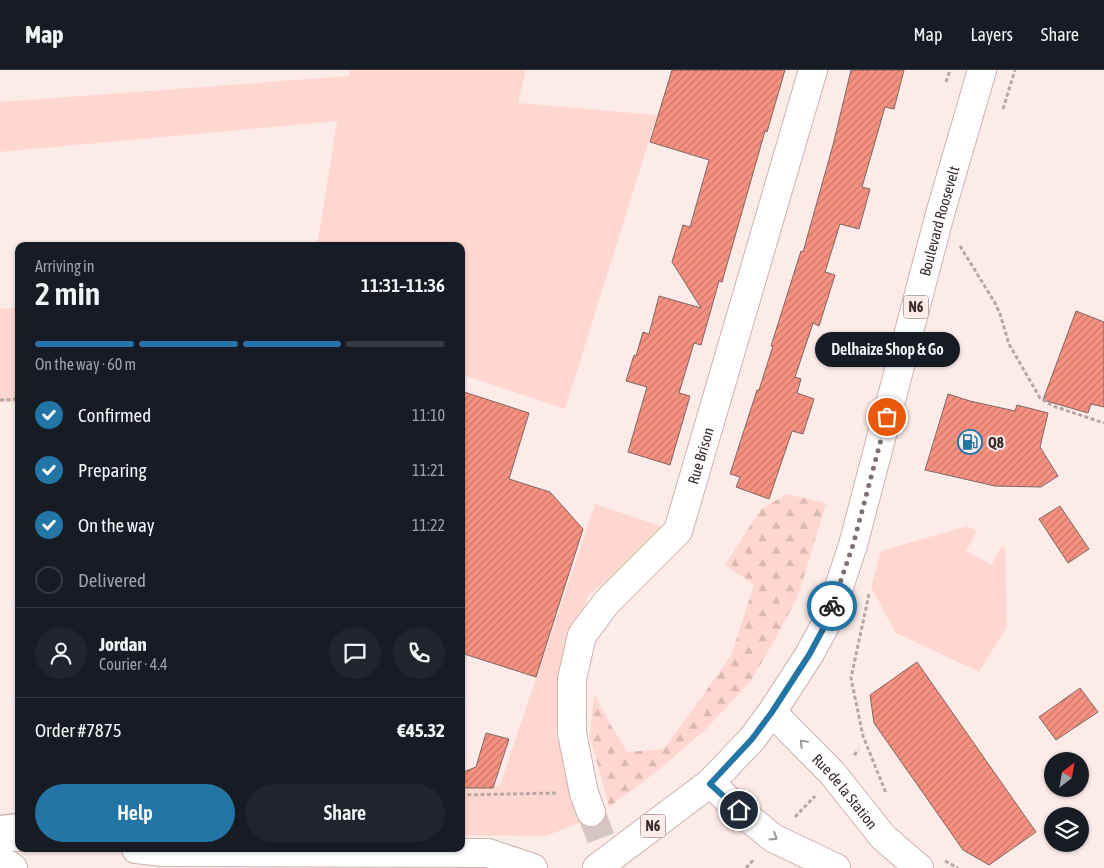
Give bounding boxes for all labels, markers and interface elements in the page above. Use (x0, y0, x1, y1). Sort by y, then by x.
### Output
text: Map (25, 21, 64, 48)
text: Map (913, 24, 942, 45)
text: Layers (970, 24, 1013, 45)
text: Share (1041, 24, 1079, 45)
street label: Boulevard Roosevelt (916, 164, 962, 278)
text: Arriving in (35, 257, 95, 275)
text: 11:31–11:36 (361, 274, 445, 296)
text: 2 min (35, 275, 100, 312)
road number: N6 (904, 296, 928, 318)
callout: Delhaize Shop & Go (814, 332, 960, 367)
text: Delhaize Shop & Go (831, 340, 944, 358)
text: On the way · 60 m (35, 355, 136, 373)
pin (866, 396, 908, 438)
icon: check (35, 401, 63, 429)
icon: bag (873, 403, 901, 431)
text: Confirmed (78, 404, 151, 426)
text: 11:10 (412, 406, 445, 424)
street label: Rue Brison (684, 425, 716, 486)
fuel station icon: Q8 (957, 429, 983, 455)
place label: Q8 (988, 434, 1004, 451)
icon: check (35, 456, 63, 484)
text: Preparing (78, 459, 147, 481)
text: 11:21 (412, 461, 445, 479)
icon: check (35, 511, 63, 539)
text: On the way (78, 514, 155, 536)
text: 11:22 (412, 516, 445, 534)
text: Delivered (78, 569, 146, 591)
courier (807, 581, 857, 631)
icon: bike (818, 592, 846, 620)
button: person (35, 627, 87, 679)
button: chat (329, 627, 381, 679)
button: phone (393, 627, 445, 679)
text: Jordan (99, 633, 147, 655)
text: Courier · 4.4 (99, 655, 168, 673)
text: Order #7875 (35, 719, 122, 741)
text: €45.32 (397, 719, 445, 741)
one-way arrow (800, 740, 809, 749)
street label: Rue de la Station (809, 750, 881, 832)
north arrow (1044, 752, 1089, 798)
map controls (1044, 752, 1089, 852)
button: Help (35, 784, 235, 842)
button: Share (245, 784, 445, 842)
pin (718, 789, 760, 831)
icon: home (725, 796, 753, 824)
button: layers (1044, 807, 1089, 852)
road number: N6 (640, 814, 666, 838)
one-way arrow (768, 831, 777, 840)

